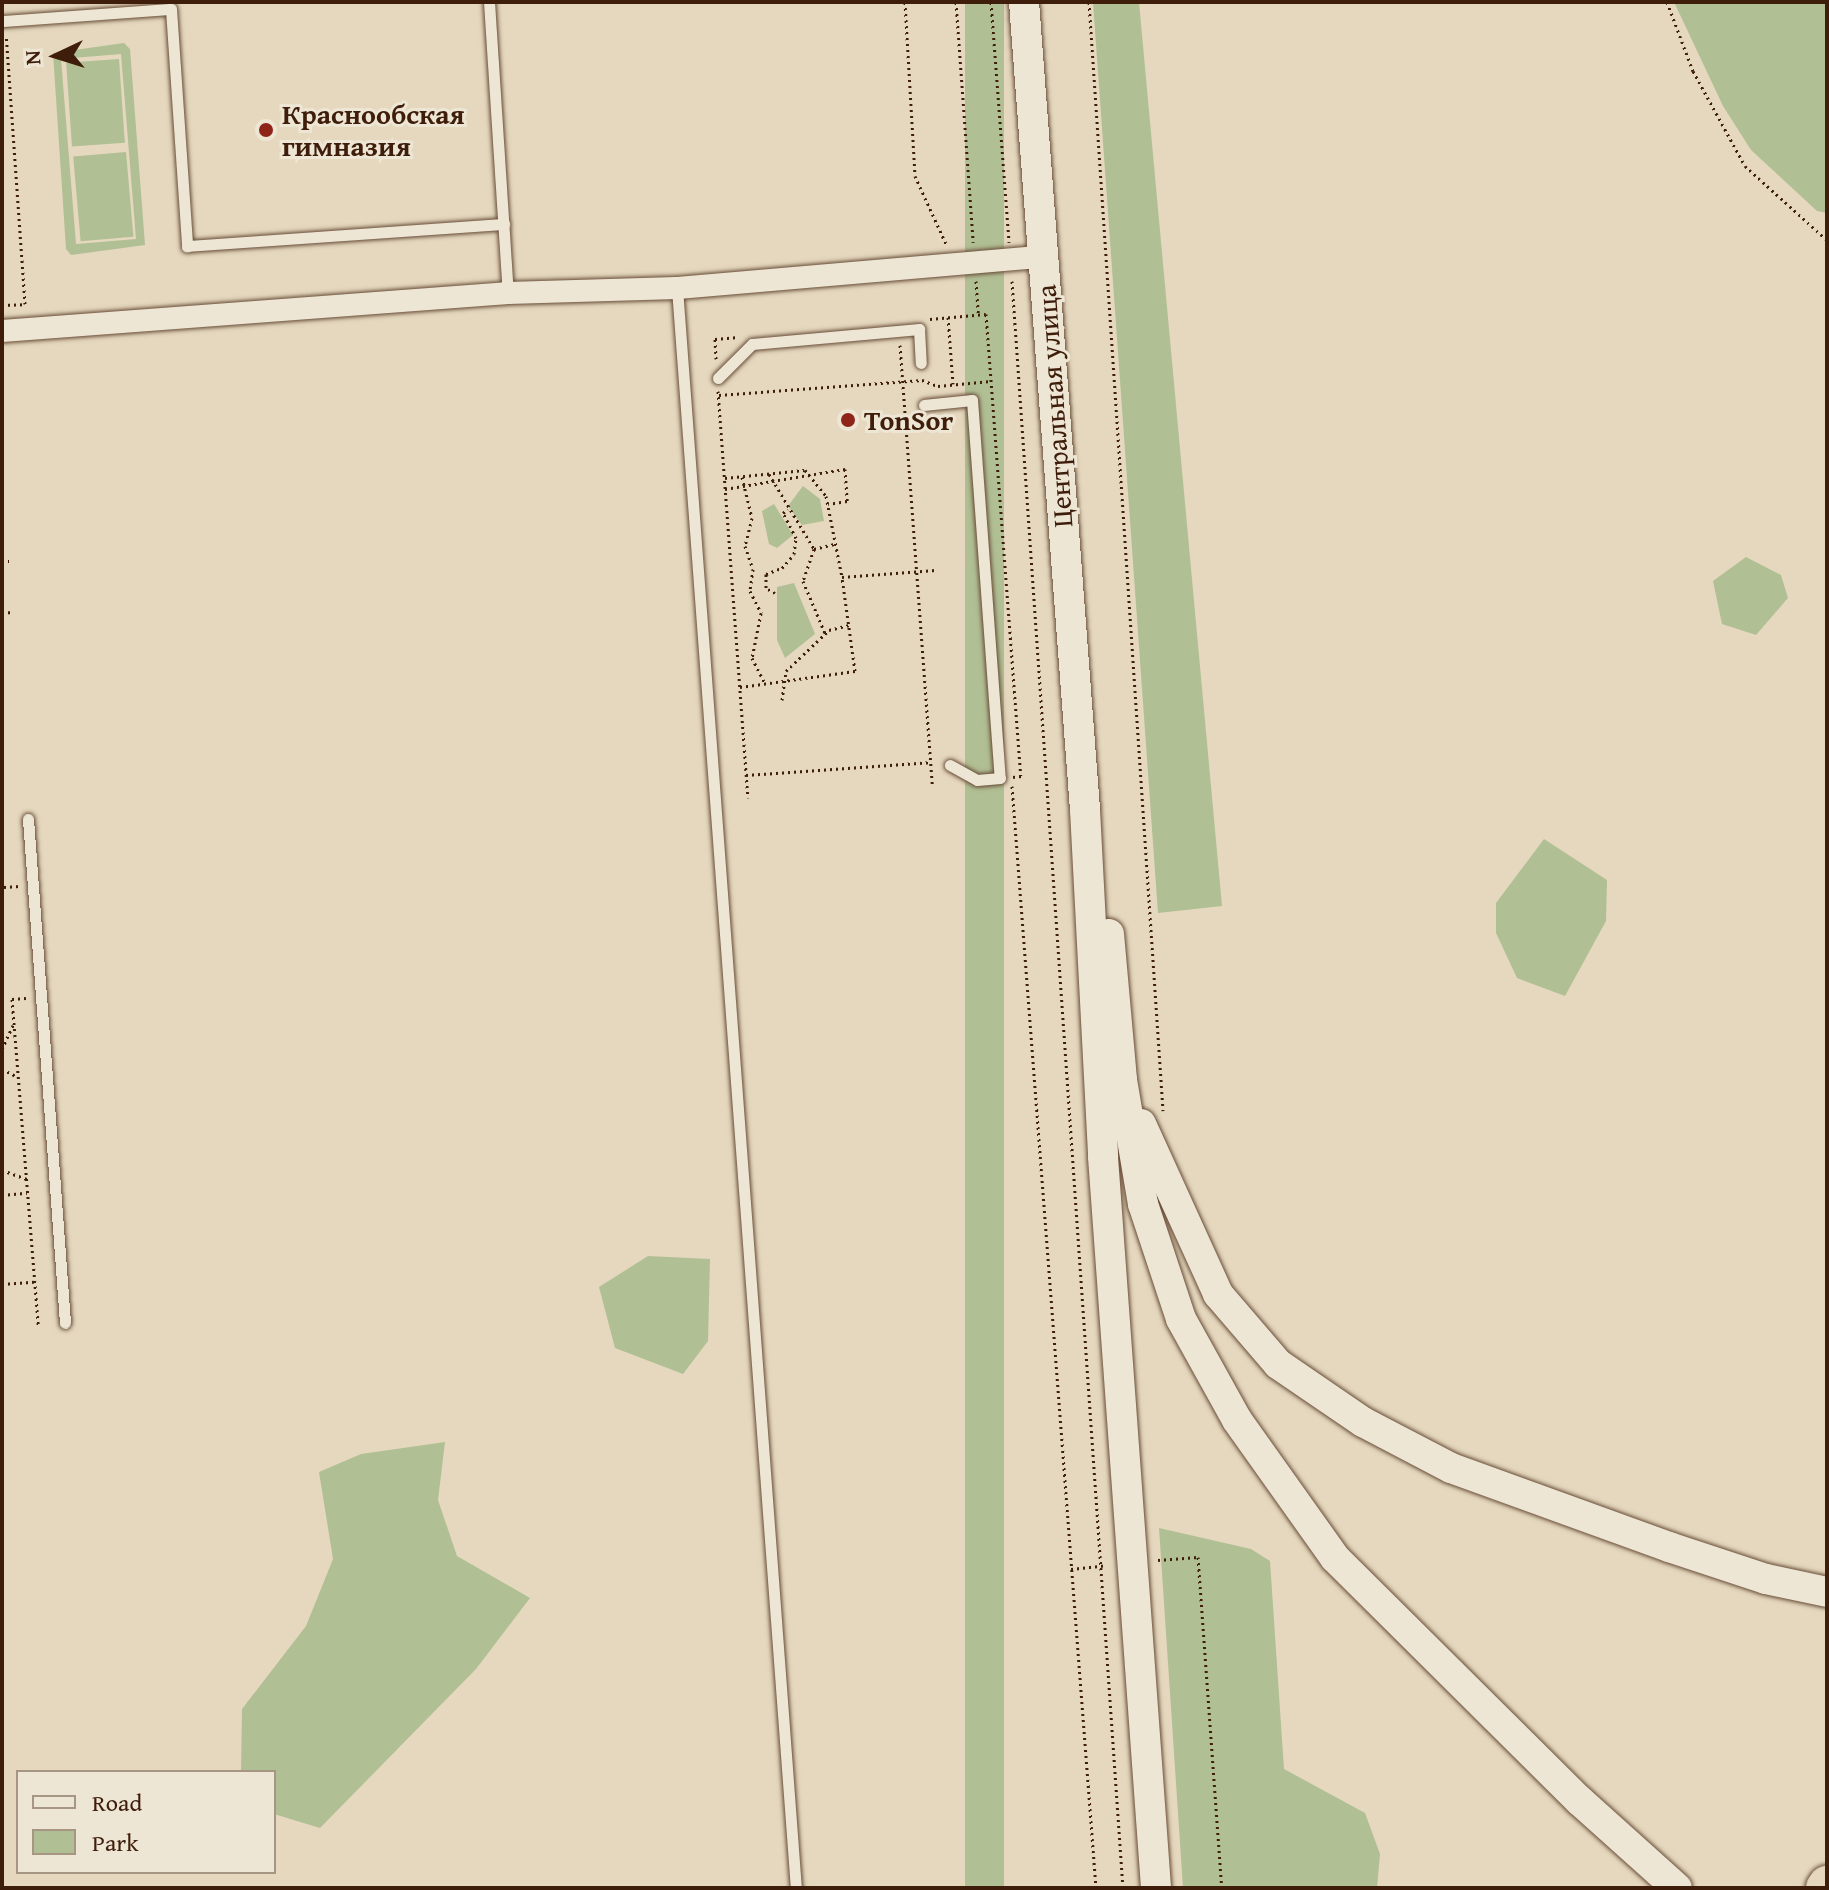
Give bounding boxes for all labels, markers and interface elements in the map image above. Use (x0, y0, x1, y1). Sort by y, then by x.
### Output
north arrow (16, 16, 96, 96)
text: N (16, 49, 49, 66)
place label: Краснообская гимназия (282, 97, 464, 163)
marker: Краснообская гимназия (257, 121, 275, 139)
street label: Центральная улица (1029, 283, 1079, 529)
place label: TonSor (864, 403, 953, 437)
marker: TonSor (839, 411, 857, 429)
legend (16, 1770, 276, 1874)
text: Road (92, 1785, 142, 1820)
text: Park (92, 1825, 138, 1860)

